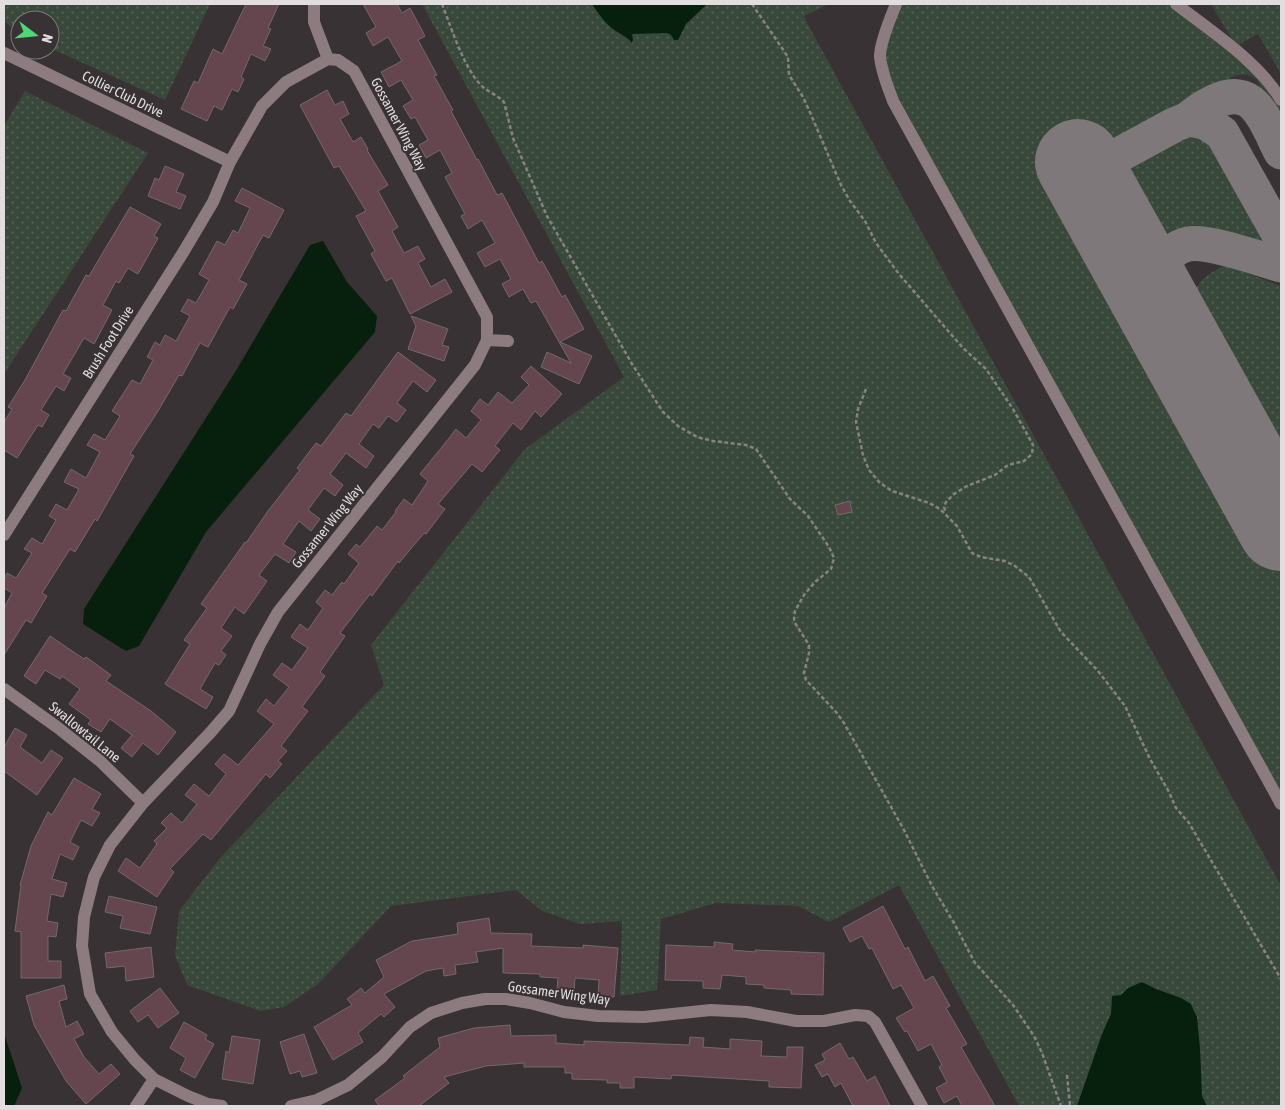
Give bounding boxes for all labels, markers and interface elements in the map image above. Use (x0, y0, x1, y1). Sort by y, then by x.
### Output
north arrow (10, 10, 60, 60)
text: N (39, 32, 56, 45)
street label: Collier Club Drive (80, 67, 166, 121)
street label: Gossamer Wing Way (368, 75, 430, 173)
street label: Brush Foot Drive (79, 303, 137, 381)
street label: Gossamer Wing Way (288, 481, 366, 571)
street label: Swallowtail Lane (46, 698, 124, 766)
street label: Gossamer Wing Way (507, 978, 611, 1008)

